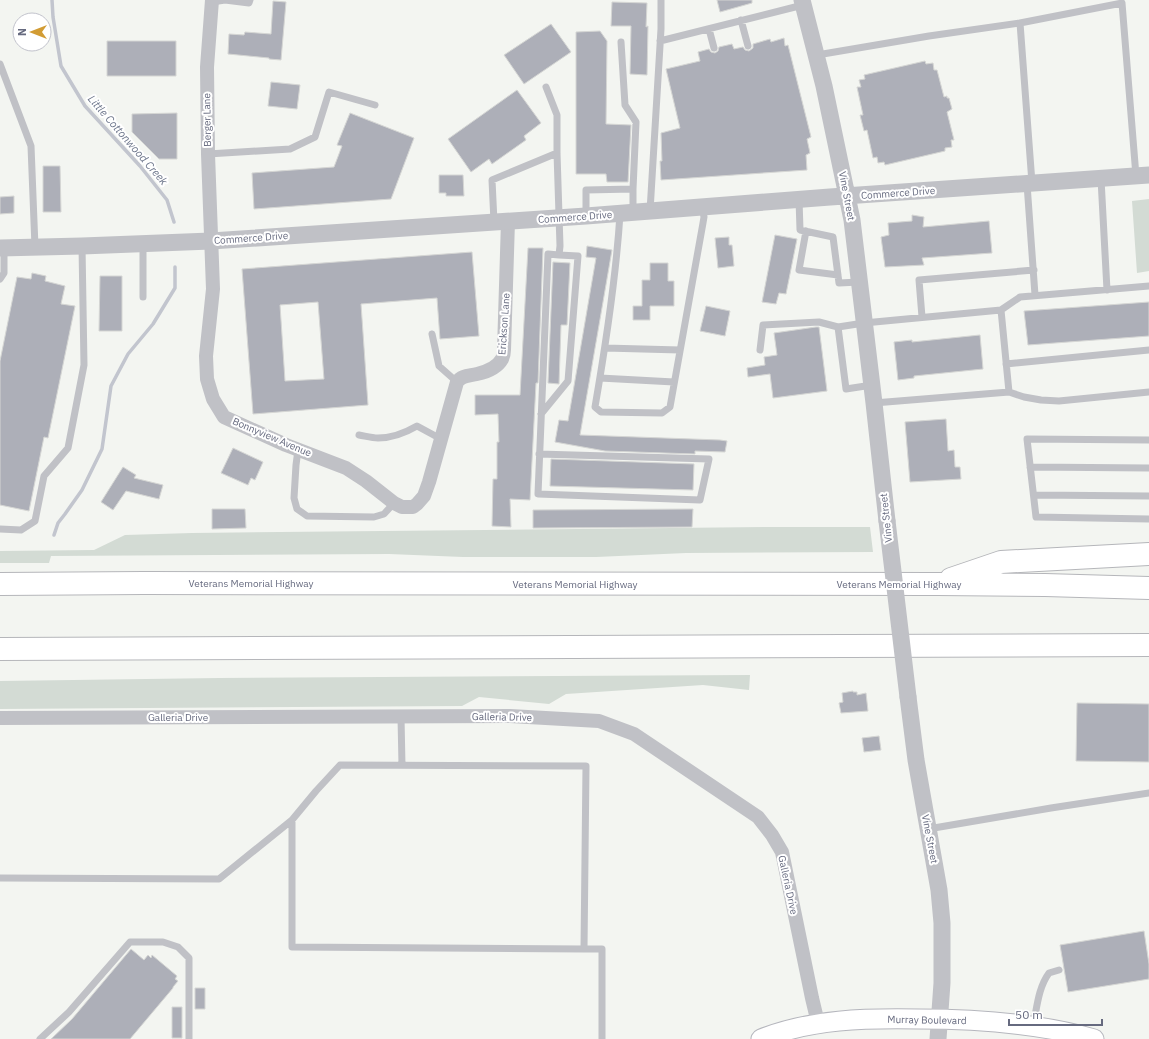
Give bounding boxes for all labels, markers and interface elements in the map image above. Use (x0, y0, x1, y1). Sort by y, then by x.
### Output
north arrow (12, 12, 52, 52)
text: N (15, 28, 29, 36)
water label: Little Cottonwood Creek (85, 92, 171, 188)
street label: Berger Lane (200, 93, 214, 147)
street label: Vine Street (836, 170, 858, 222)
street label: Commerce Drive (860, 184, 936, 202)
street label: Commerce Drive (537, 208, 613, 226)
street label: Commerce Drive (213, 229, 289, 247)
street label: Erickson Lane (495, 292, 513, 355)
street label: Bonnyview Avenue (230, 414, 314, 460)
street label: Vine Street (877, 492, 895, 543)
street label: Veterans Memorial Highway (189, 577, 314, 590)
street label: Veterans Memorial Highway (513, 578, 638, 591)
street label: Veterans Memorial Highway (837, 578, 962, 591)
street label: Galleria Drive (472, 710, 533, 724)
street label: Galleria Drive (148, 711, 209, 724)
street label: Vine Street (919, 813, 941, 865)
street label: Galleria Drive (775, 854, 801, 916)
scale bar (1009, 1001, 1102, 1027)
text: 50 m (1015, 1007, 1043, 1022)
street label: Murray Boulevard (887, 1013, 967, 1027)

